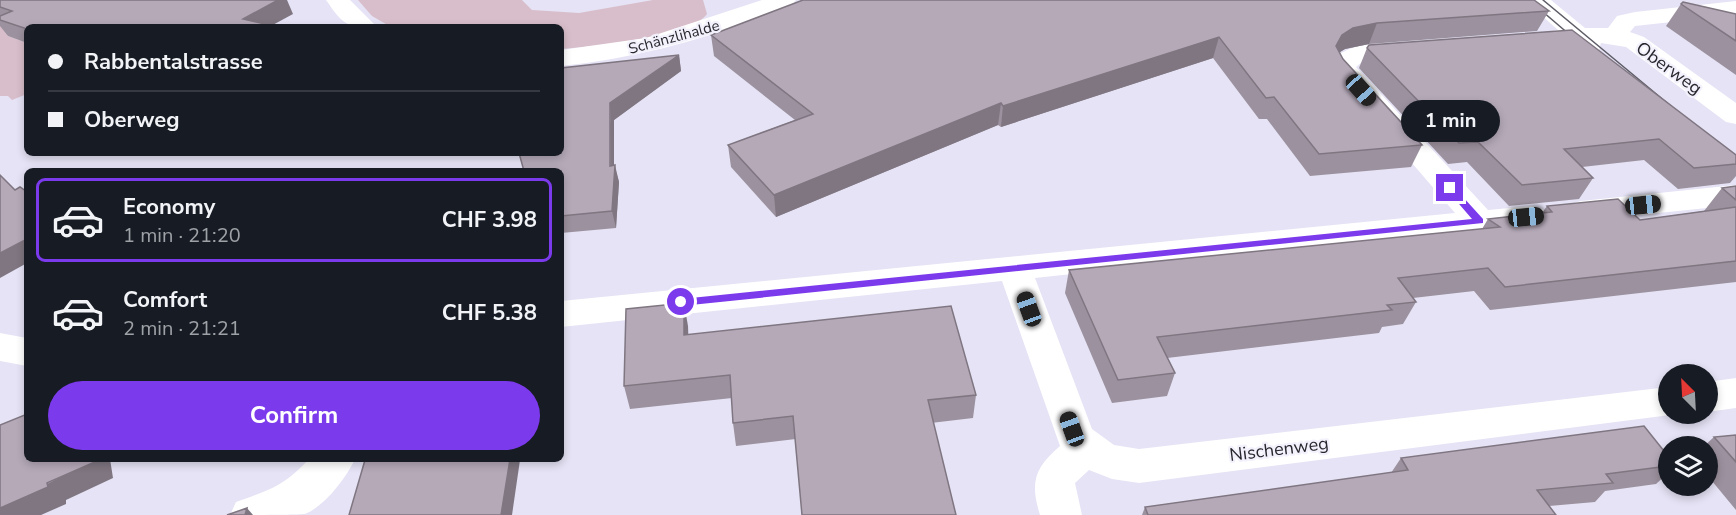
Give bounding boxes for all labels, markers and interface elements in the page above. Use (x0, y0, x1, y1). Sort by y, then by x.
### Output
street label: Schänzlihalde (626, 15, 722, 59)
street label: Oberweg (1631, 36, 1707, 100)
text: Rabbentalstrasse (84, 47, 263, 77)
car (1342, 71, 1380, 109)
callout: 1 min (1400, 101, 1500, 143)
text: Oberweg (84, 105, 179, 135)
text: 1 min (1425, 107, 1476, 134)
route end (1436, 174, 1463, 201)
text: Economy (123, 192, 215, 222)
icon: car (51, 193, 105, 247)
car (1624, 194, 1662, 216)
text: CHF 3.98 (442, 205, 537, 235)
car (1507, 206, 1545, 228)
text: 1 min · 21:20 (123, 222, 241, 249)
text: Comfort (123, 285, 207, 315)
icon: car (51, 286, 105, 340)
route start (667, 288, 694, 315)
car (1014, 289, 1044, 329)
text: CHF 5.38 (442, 298, 537, 328)
text: 2 min · 21:21 (123, 315, 241, 342)
north arrow (1658, 364, 1718, 424)
map controls (1658, 364, 1718, 496)
button: Confirm (48, 381, 540, 450)
car (1057, 409, 1087, 449)
street label: Nischenweg (1228, 431, 1330, 467)
button: layers (1658, 436, 1718, 496)

